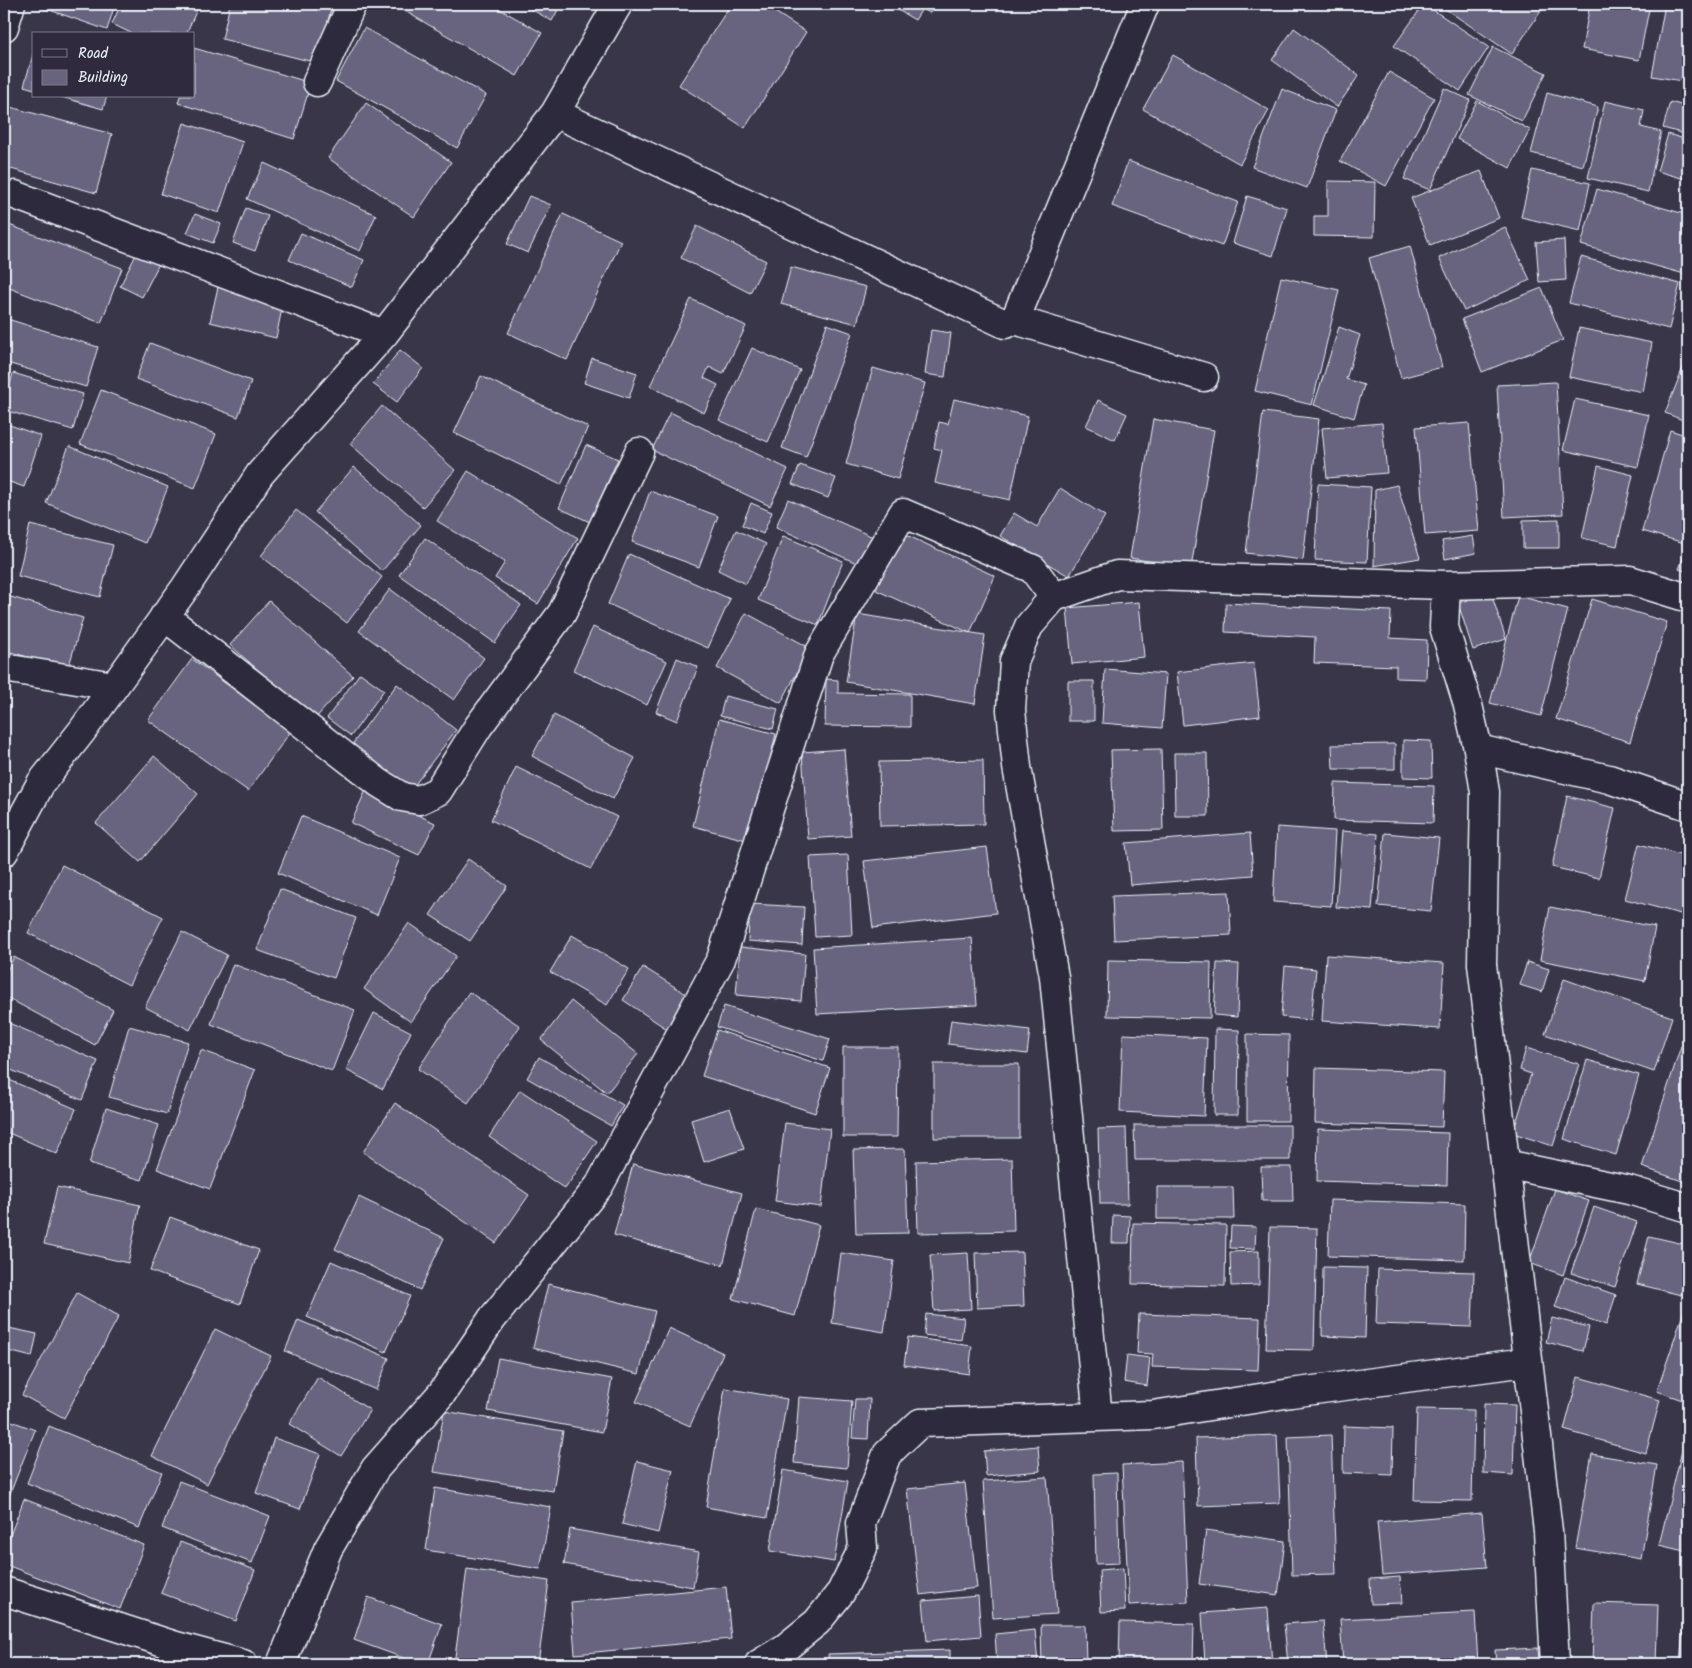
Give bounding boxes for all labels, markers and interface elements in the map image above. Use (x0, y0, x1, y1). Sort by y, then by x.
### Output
legend (32, 32, 195, 98)
text: Road (78, 42, 109, 66)
text: Building (78, 66, 128, 90)

